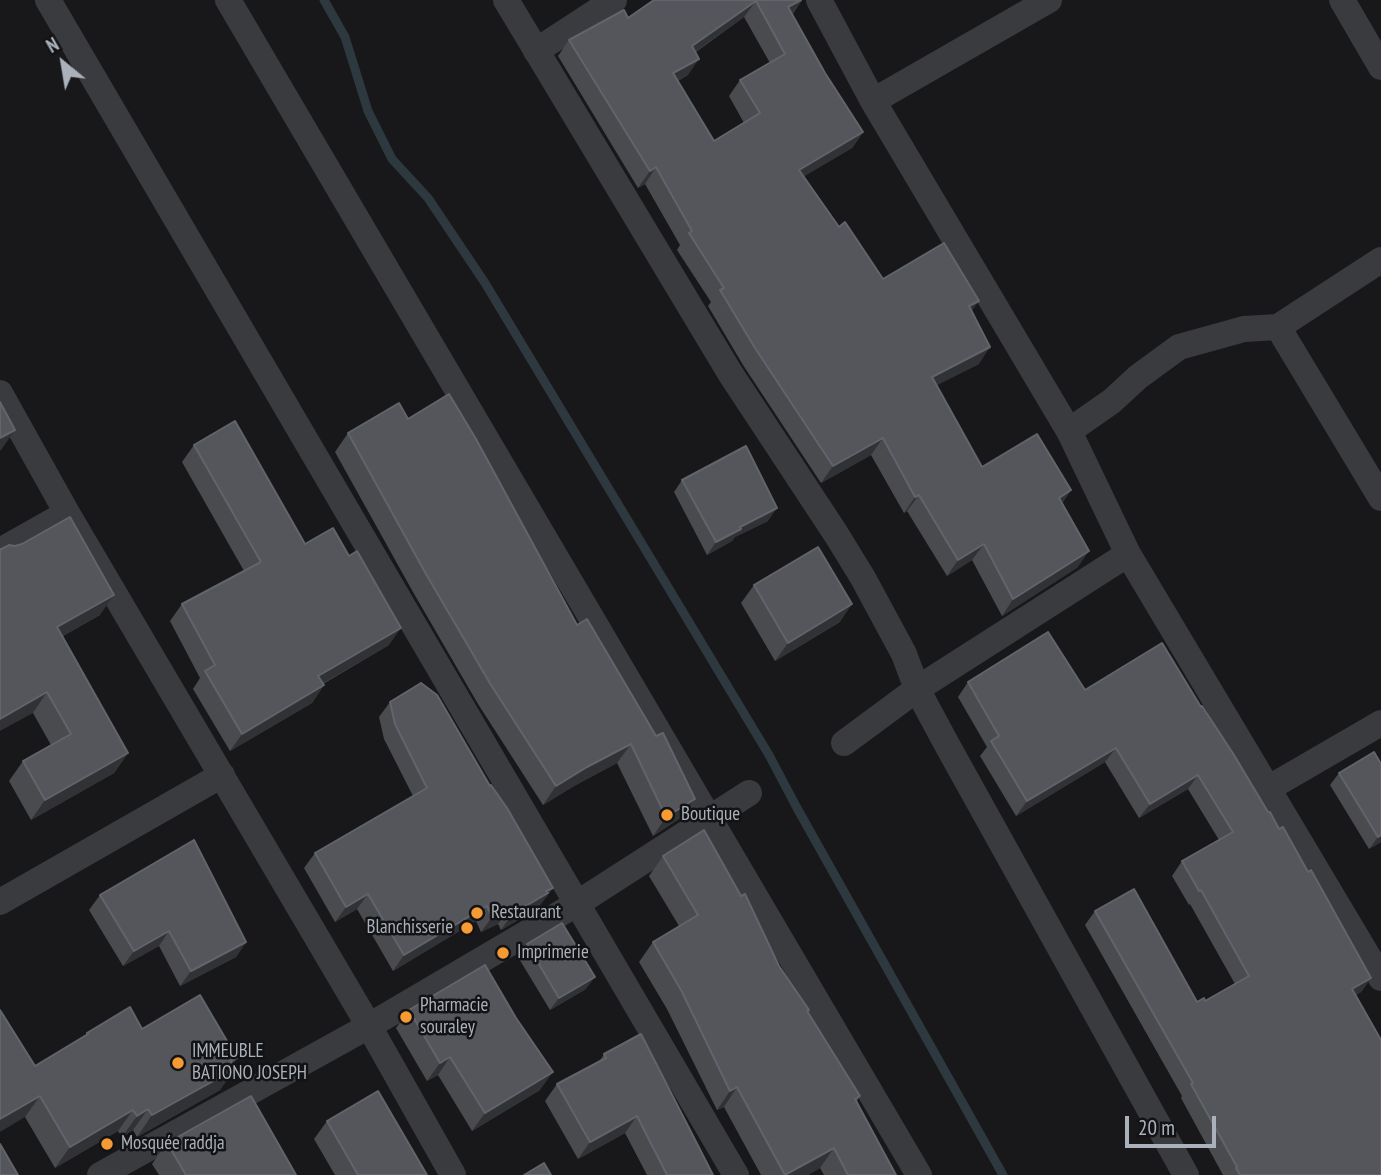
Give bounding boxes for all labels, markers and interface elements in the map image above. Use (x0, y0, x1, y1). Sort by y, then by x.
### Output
north arrow (28, 28, 98, 98)
text: N (42, 32, 63, 58)
place label: Boutique (681, 804, 740, 826)
marker: Boutique (659, 807, 675, 823)
place label: Restaurant (491, 902, 561, 924)
marker: Restaurant (469, 905, 485, 921)
place label: Blanchisserie (367, 917, 453, 939)
marker: Blanchisserie (459, 920, 475, 936)
place label: Imprimerie (517, 942, 589, 964)
marker: Imprimerie (495, 945, 511, 961)
place label: Pharmacie souraley (420, 995, 488, 1039)
marker: Pharmacie souraley (398, 1009, 414, 1025)
place label: IMMEUBLE BATIONO JOSEPH (192, 1041, 307, 1085)
marker: IMMEUBLE BATIONO JOSEPH (170, 1055, 186, 1071)
scale bar (1129, 1102, 1220, 1146)
text: 20 m (1138, 1114, 1175, 1141)
place label: Mosquée raddja (121, 1133, 225, 1155)
marker: Mosquée raddja (99, 1136, 115, 1152)

